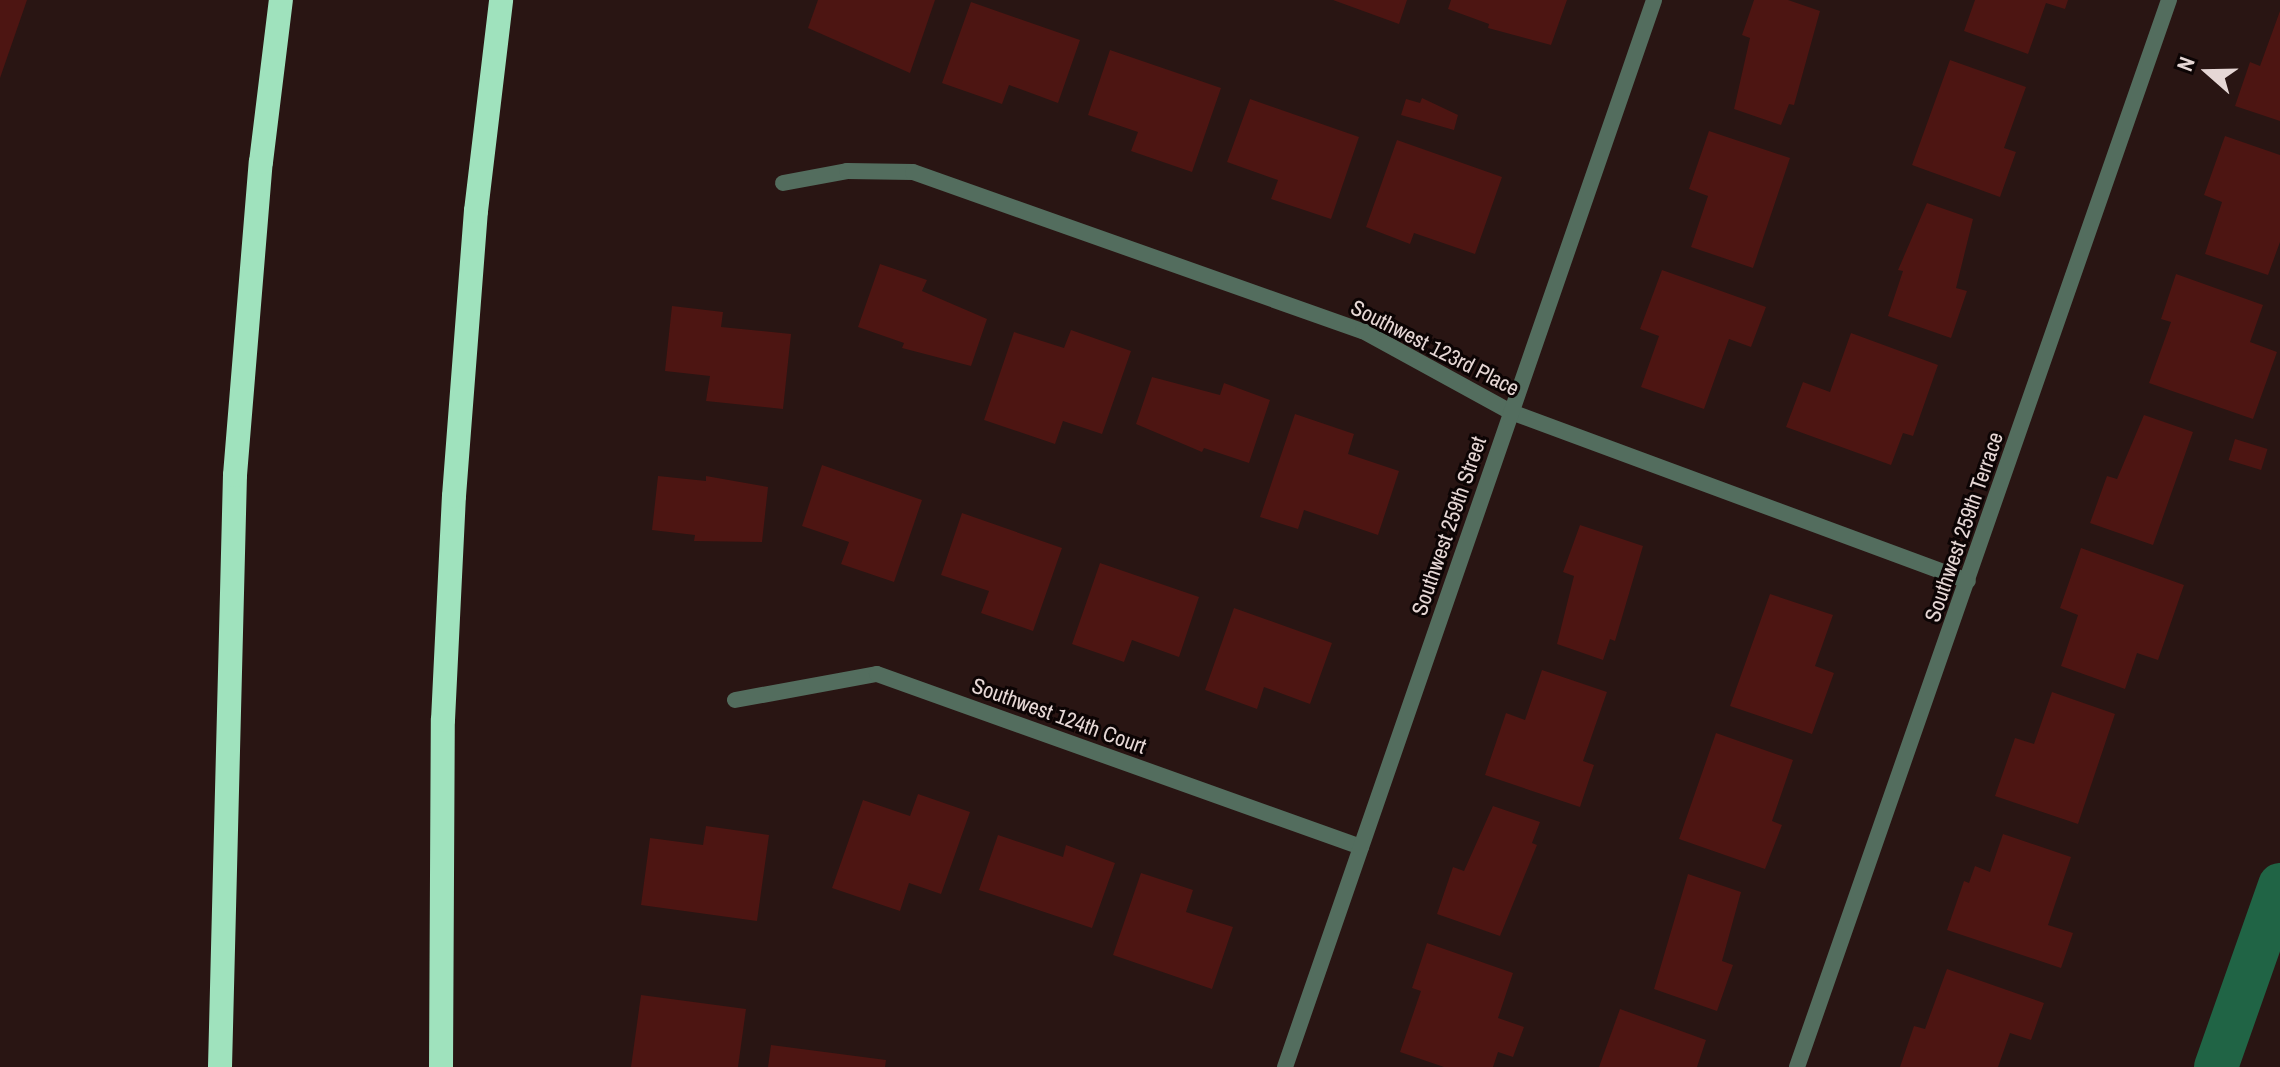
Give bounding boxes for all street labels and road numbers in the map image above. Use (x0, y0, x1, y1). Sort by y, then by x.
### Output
street label: Southwest 123rd Place (1346, 294, 1524, 402)
street label: Southwest 259th Terrace (1919, 428, 2009, 626)
street label: Southwest 259th Street (1406, 433, 1492, 619)
street label: Southwest 124th Court (968, 672, 1150, 760)

